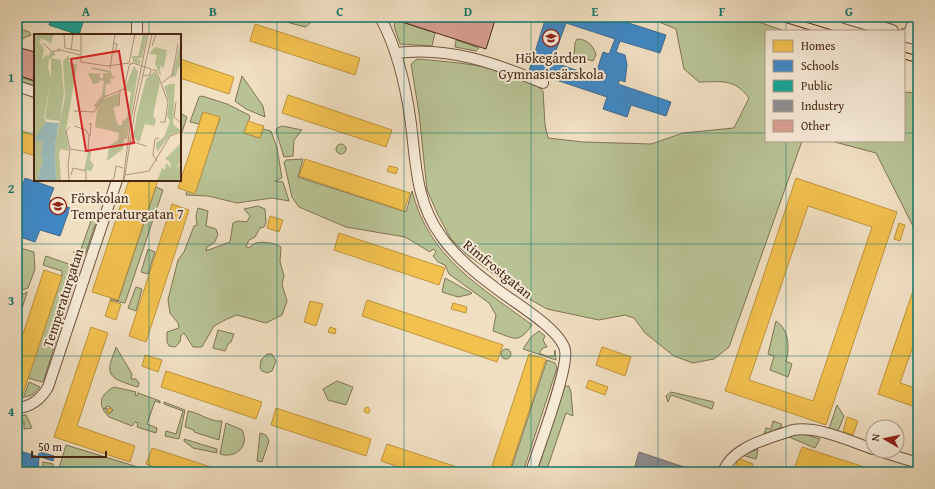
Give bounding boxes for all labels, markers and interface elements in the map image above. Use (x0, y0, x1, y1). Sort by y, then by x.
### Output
text: A (82, 2, 91, 21)
text: B (209, 2, 217, 21)
text: C (336, 2, 344, 21)
text: D (464, 2, 472, 21)
text: E (592, 2, 599, 21)
text: F (719, 2, 726, 21)
text: G (845, 2, 853, 21)
school or university icon: Hökegården Gymnasiesärskola (541, 28, 561, 48)
legend (765, 30, 905, 142)
inset map (34, 34, 181, 181)
text: Homes (801, 37, 836, 54)
place label: Hökegården Gymnasiesärskola (498, 48, 604, 84)
text: Schools (801, 57, 839, 74)
text: 1 (8, 68, 14, 87)
text: Public (801, 77, 833, 94)
text: Industry (801, 97, 844, 114)
text: Other (801, 117, 830, 134)
text: 2 (8, 179, 15, 198)
place label: Förskolan Temperaturgatan 7 (71, 188, 184, 224)
school or university icon: Förskolan Temperaturgatan 7 (48, 196, 68, 216)
street label: Rimfrostgatan (459, 235, 537, 303)
street label: Temperaturgatan (38, 246, 88, 350)
text: 3 (8, 291, 14, 310)
text: 4 (8, 402, 15, 421)
north arrow (865, 419, 905, 459)
text: N (867, 432, 884, 442)
scale bar (32, 433, 106, 459)
text: 50 m (38, 438, 62, 455)

